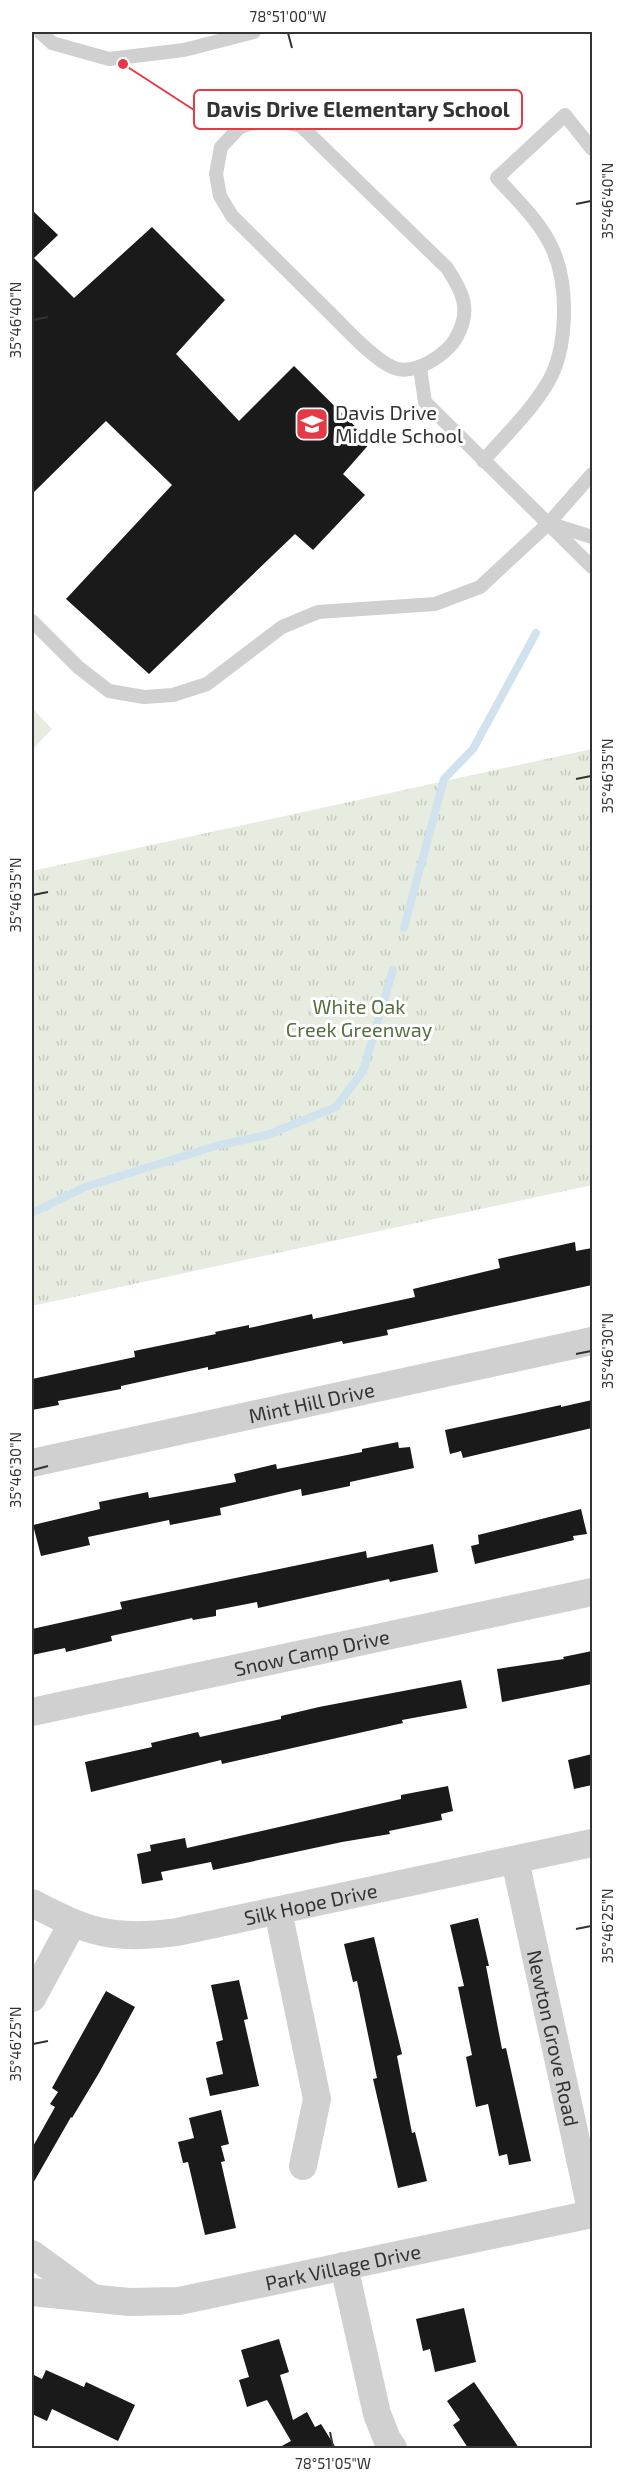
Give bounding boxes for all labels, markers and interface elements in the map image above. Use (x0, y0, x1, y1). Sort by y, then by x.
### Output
text: 78°51'00"W (250, 7, 326, 25)
callout: Davis Drive Elementary School (194, 90, 522, 129)
text: Davis Drive Elementary School (206, 96, 510, 122)
text: 35°46'40"N (598, 163, 616, 239)
text: 35°46'40"N (6, 282, 24, 358)
place label: Davis Drive Middle School (335, 400, 463, 447)
school or university icon: Davis Drive Middle School (294, 406, 330, 442)
text: 35°46'35"N (598, 738, 616, 814)
text: 35°46'35"N (6, 857, 24, 933)
park label: White Oak Creek Greenway (286, 994, 433, 1041)
text: 35°46'30"N (598, 1313, 616, 1389)
street label: Mint Hill Drive (246, 1377, 377, 1427)
text: 35°46'30"N (6, 1432, 24, 1508)
street label: Snow Camp Drive (232, 1624, 392, 1680)
street label: Silk Hope Drive (242, 1877, 379, 1929)
text: 35°46'25"N (598, 1888, 616, 1964)
street label: Newton Grove Road (523, 1947, 585, 2128)
text: 35°46'25"N (6, 2006, 24, 2082)
street label: Park Village Drive (263, 2238, 423, 2295)
text: 78°51'05"W (295, 2454, 371, 2472)

